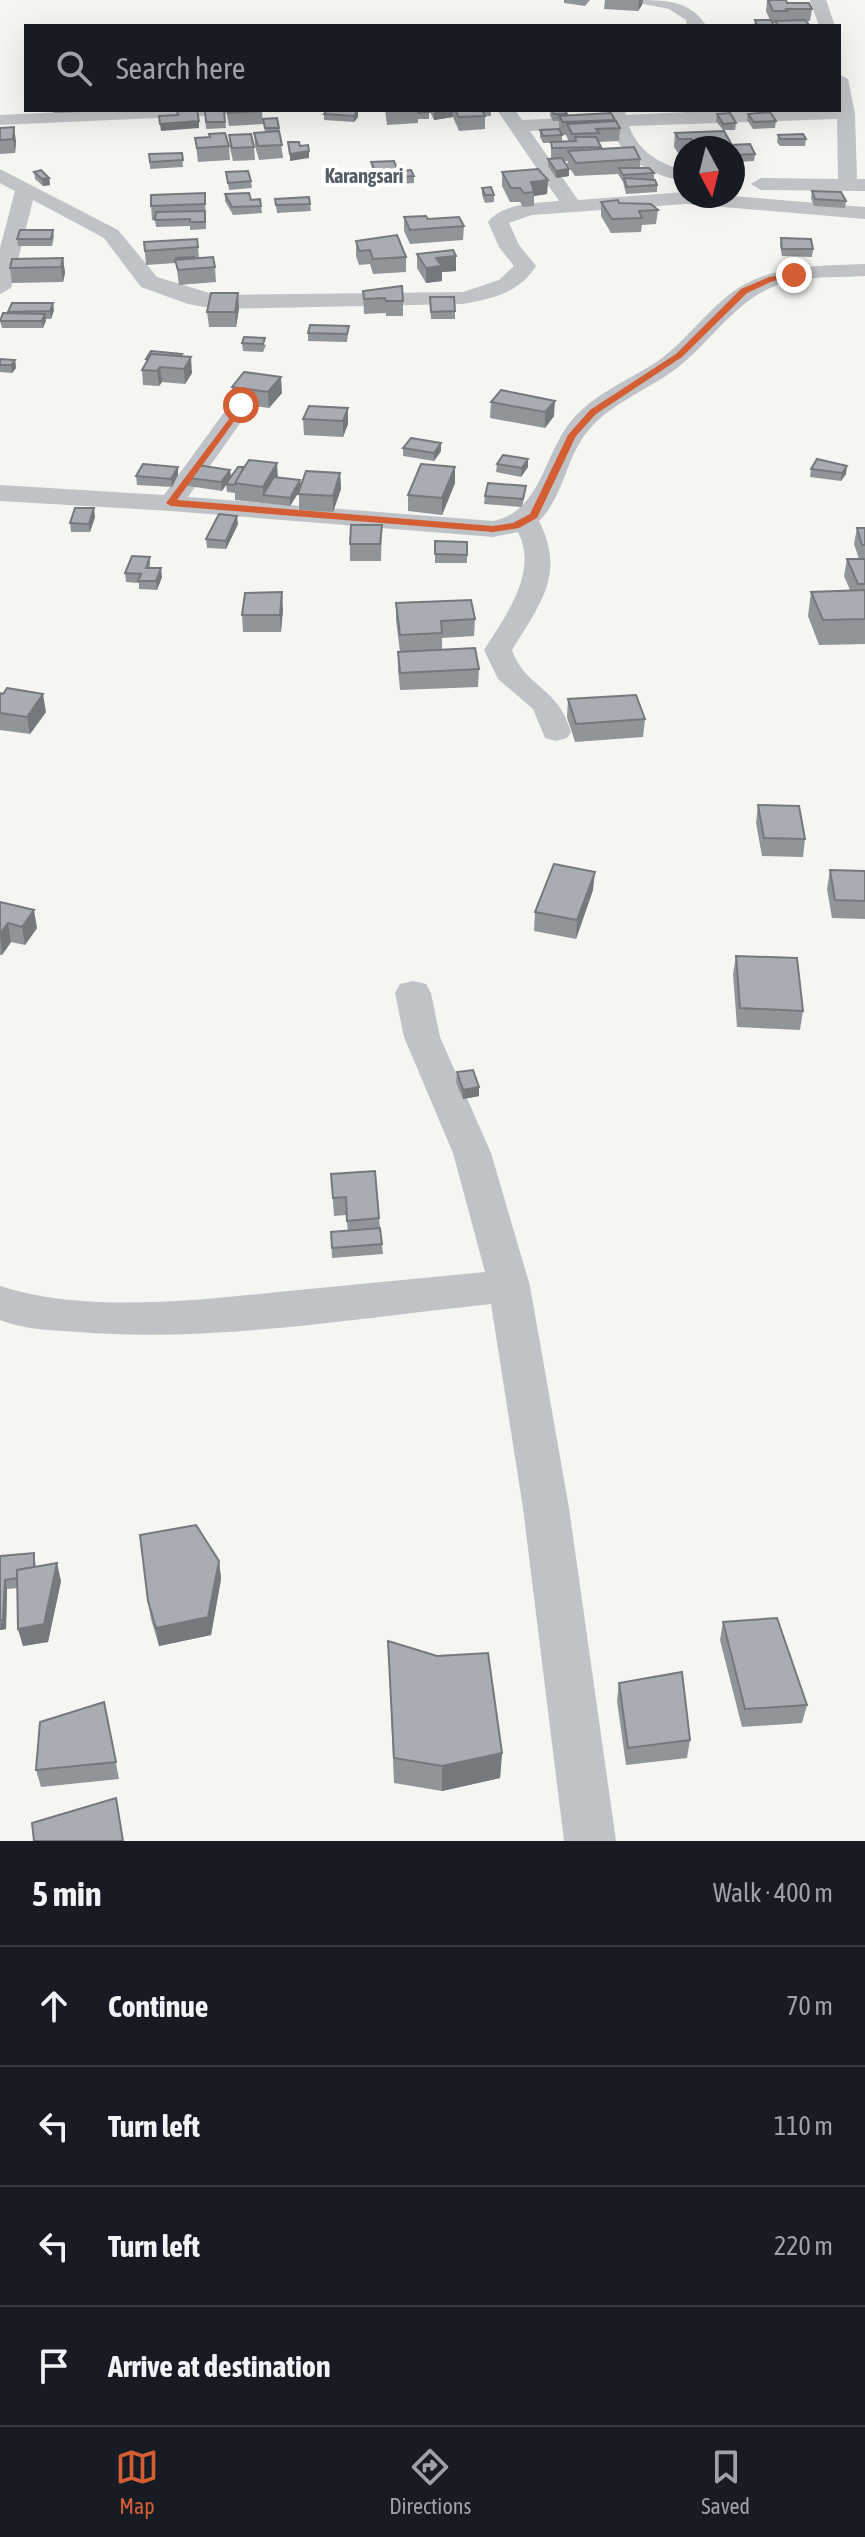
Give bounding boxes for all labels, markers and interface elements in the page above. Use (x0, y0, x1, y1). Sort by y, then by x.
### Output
search box (24, 24, 841, 112)
icon: search (52, 46, 96, 90)
text: Search here (116, 51, 245, 85)
north arrow (673, 136, 745, 208)
district label: Karangsari (325, 164, 403, 187)
route end (776, 257, 812, 293)
route start (223, 387, 259, 423)
text: 5 min (32, 1874, 101, 1913)
text: Walk · 400 m (713, 1878, 833, 1908)
icon: ahead (32, 1984, 76, 2028)
text: Continue (108, 1989, 208, 2023)
text: 70 m (786, 1991, 833, 2021)
icon: left (32, 2104, 76, 2148)
text: Turn left (108, 2109, 200, 2143)
text: 110 m (774, 2111, 833, 2141)
icon: left (32, 2224, 76, 2268)
text: Turn left (108, 2229, 200, 2263)
text: 220 m (774, 2231, 833, 2261)
icon: arrive (32, 2344, 76, 2388)
text: Arrive at destination (108, 2349, 330, 2383)
tab: Map (115, 2445, 159, 2519)
tab: Directions (389, 2445, 471, 2519)
tab: Saved (701, 2445, 750, 2519)

